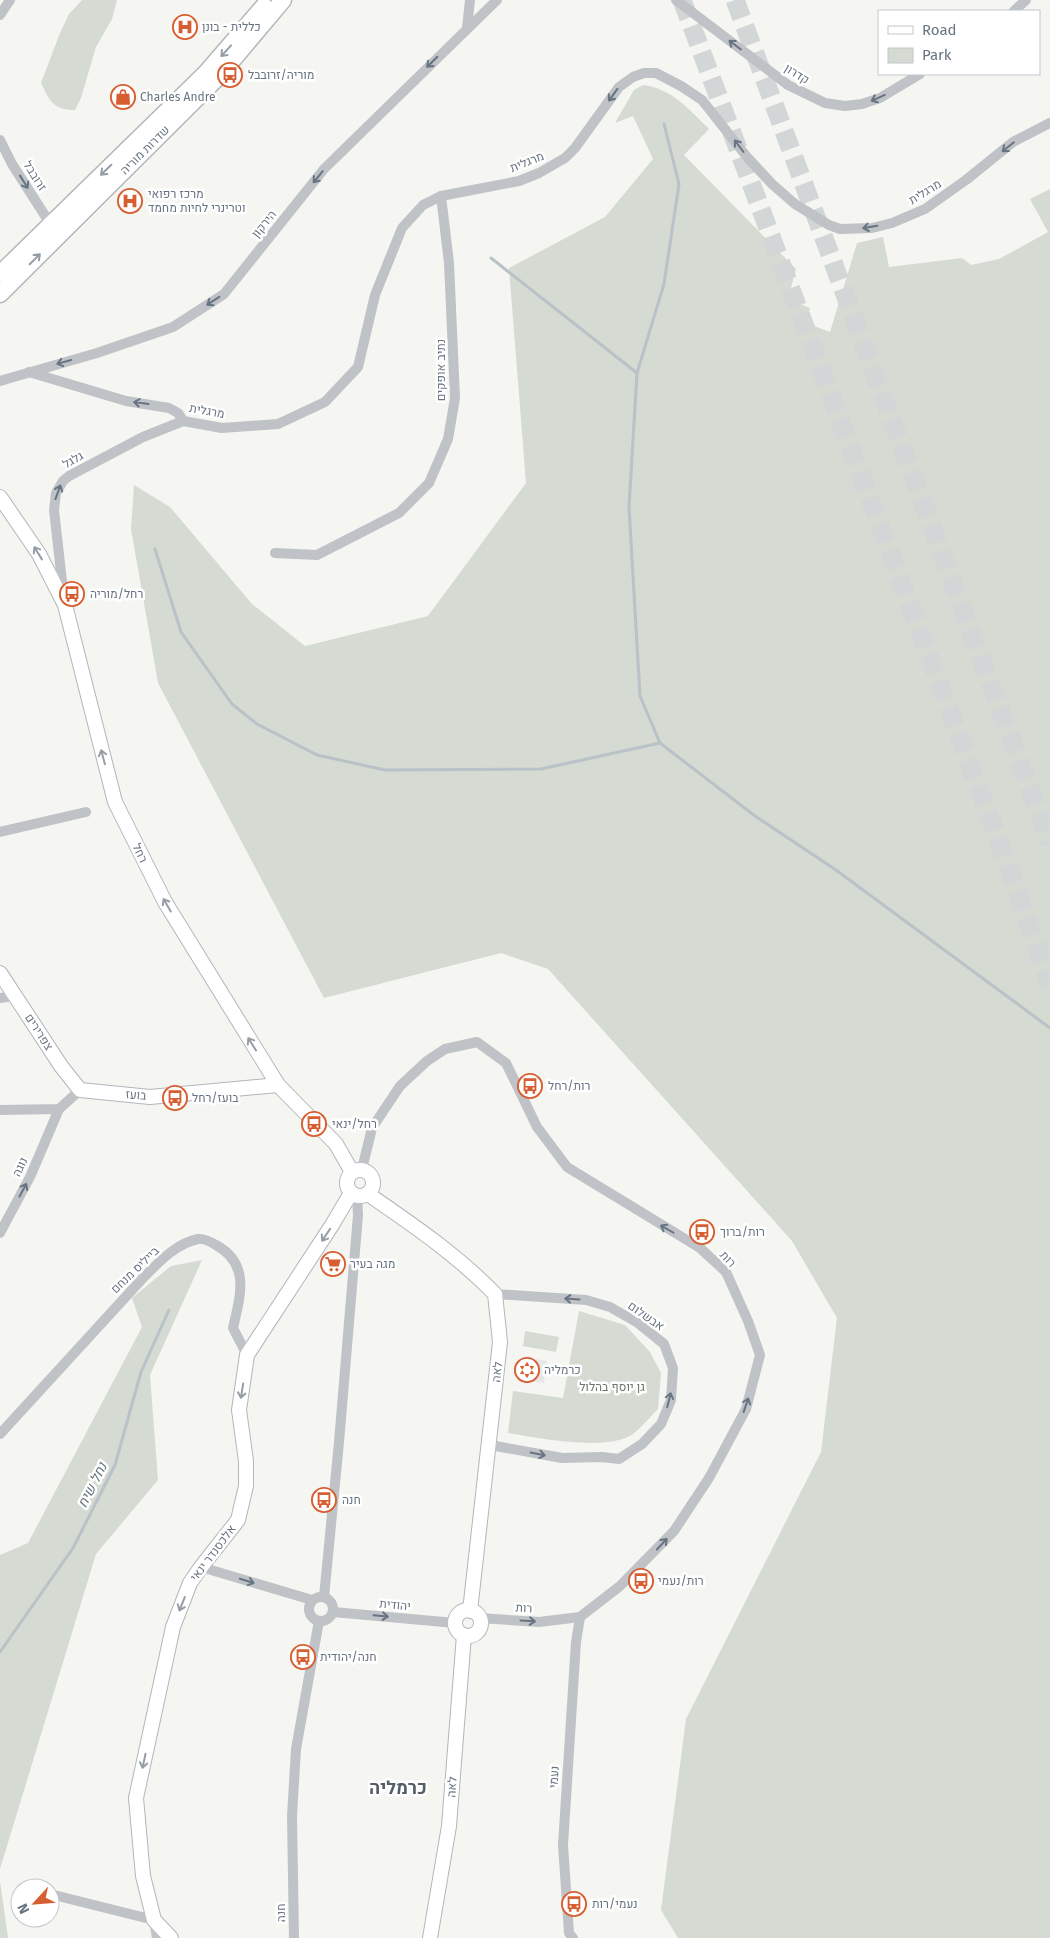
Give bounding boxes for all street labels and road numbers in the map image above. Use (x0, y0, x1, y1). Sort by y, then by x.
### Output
street label: קדרון (782, 61, 812, 87)
street label: שדרות מוריה (118, 123, 172, 177)
street label: מרגלית (508, 149, 546, 175)
street label: זרובבל (20, 159, 50, 193)
street label: מרגלית (906, 177, 944, 207)
street label: הירקון (249, 208, 279, 240)
street label: נתיב אופקים (434, 339, 448, 401)
street label: מרגלית (188, 401, 226, 421)
street label: גלגל (60, 448, 86, 471)
street label: רחל (129, 841, 151, 865)
street label: צפרירים (22, 1011, 56, 1053)
street label: בועז (125, 1087, 148, 1103)
street label: נוגה (10, 1155, 30, 1179)
street label: בייליס מנחם (108, 1243, 162, 1296)
street label: רות (717, 1248, 739, 1270)
street label: אבשלום (625, 1299, 667, 1334)
street label: לאה (489, 1361, 505, 1383)
street label: אלכסנדר ינאי (187, 1522, 239, 1584)
street label: יהודית (379, 1597, 411, 1613)
street label: רות (515, 1601, 533, 1615)
street label: נעמי (546, 1765, 562, 1789)
street label: לאה (444, 1776, 460, 1798)
street label: חנה (274, 1904, 288, 1922)

